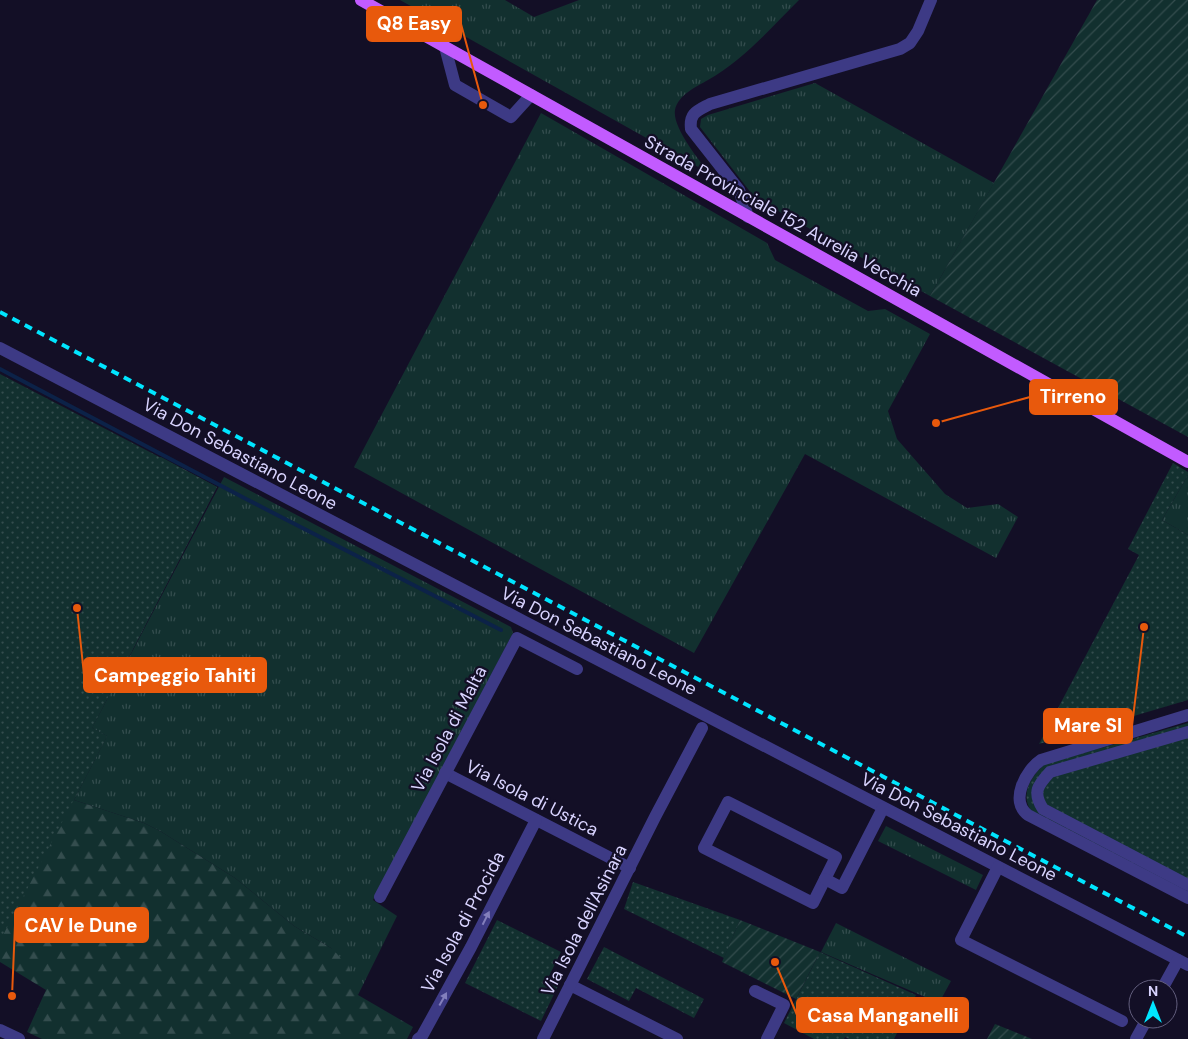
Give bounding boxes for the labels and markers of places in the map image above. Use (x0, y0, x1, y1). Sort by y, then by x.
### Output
callout: Q8 Easy (367, 7, 461, 41)
callout: Tirreno (1030, 380, 1117, 414)
callout: Campeggio Tahiti (84, 658, 266, 692)
callout: Mare SI (1044, 709, 1132, 743)
callout: CAV le Dune (15, 908, 148, 942)
callout: Casa Manganelli (797, 998, 968, 1032)

